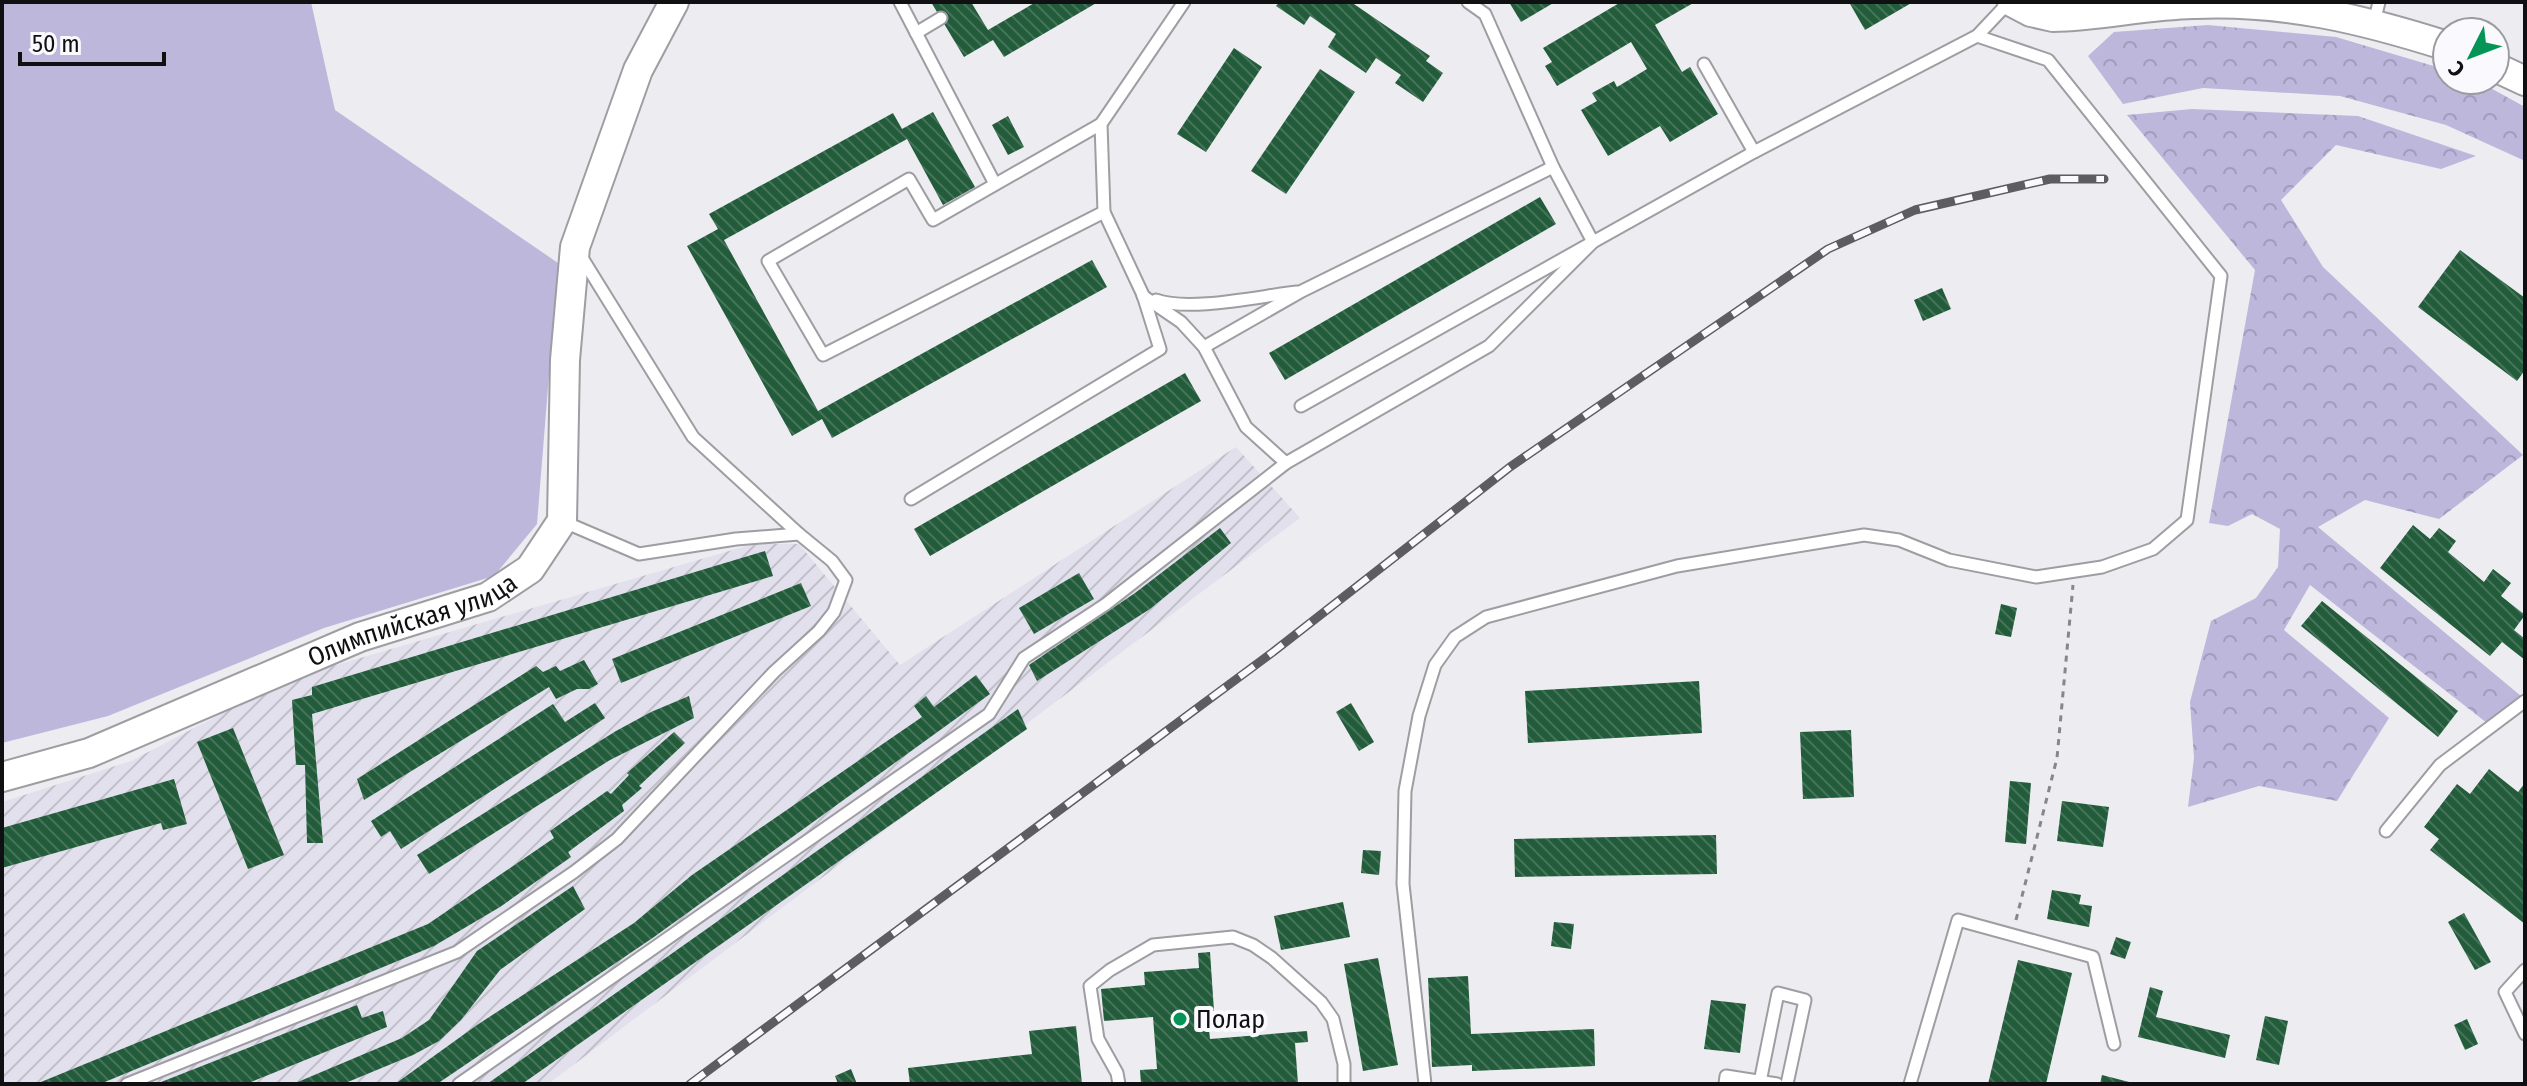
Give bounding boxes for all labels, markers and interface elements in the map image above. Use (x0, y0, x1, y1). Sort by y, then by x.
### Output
scale bar (20, 16, 164, 66)
north arrow (2431, 16, 2511, 96)
text: 50 m (32, 30, 80, 58)
text: С (2442, 55, 2470, 82)
street label: Олимпийская улица (303, 567, 523, 674)
place label: Полар (1196, 1004, 1265, 1035)
marker: Полар (1171, 1010, 1189, 1028)

